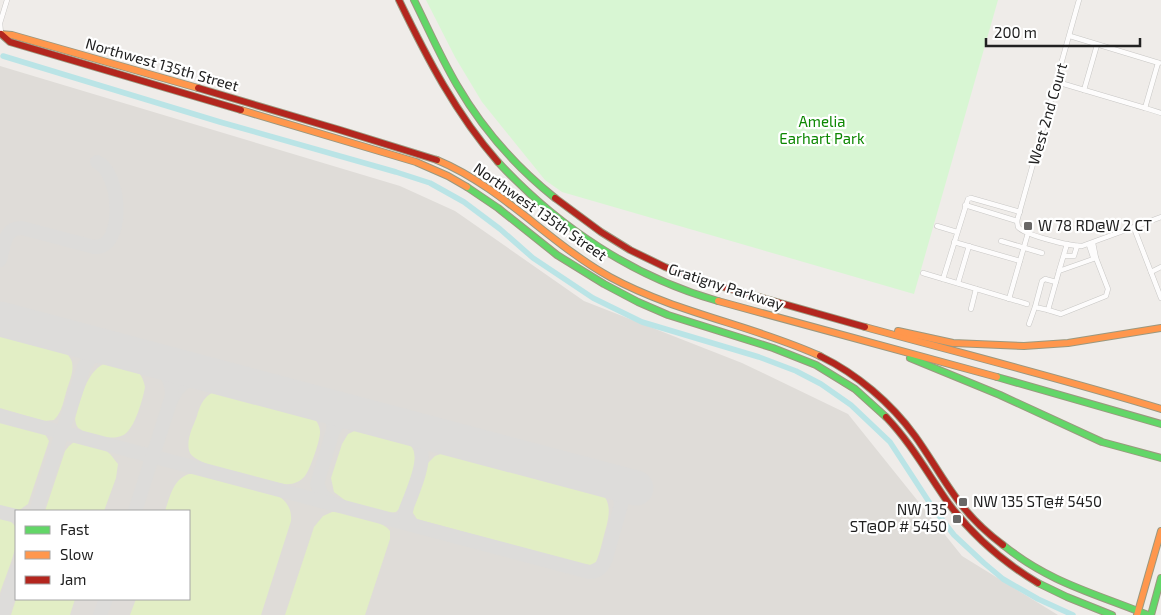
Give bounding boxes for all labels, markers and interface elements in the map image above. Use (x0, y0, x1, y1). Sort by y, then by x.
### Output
scale bar (986, 15, 1140, 47)
text: 200 m (994, 23, 1037, 41)
street label: Northwest 135th Street (84, 34, 241, 95)
street label: West 2nd Court (1024, 60, 1070, 167)
park label: Amelia Earhart Park (779, 112, 865, 147)
street label: Northwest 135th Street (471, 158, 611, 264)
place label: W 78 RD@W 2 CT (1038, 216, 1152, 234)
marker: W 78 RD@W 2 CT (1022, 220, 1034, 232)
street label: Gratigny Parkway (666, 259, 786, 313)
place label: NW 135 ST@# 5450 (973, 492, 1102, 510)
marker: NW 135 ST@# 5450 (957, 496, 969, 508)
place label: NW 135 ST@OP # 5450 (850, 500, 947, 535)
legend (15, 510, 190, 600)
marker: NW 135 ST@OP # 5450 (951, 513, 963, 525)
text: Fast (60, 520, 90, 538)
text: Slow (60, 545, 94, 563)
text: Jam (60, 570, 86, 588)

